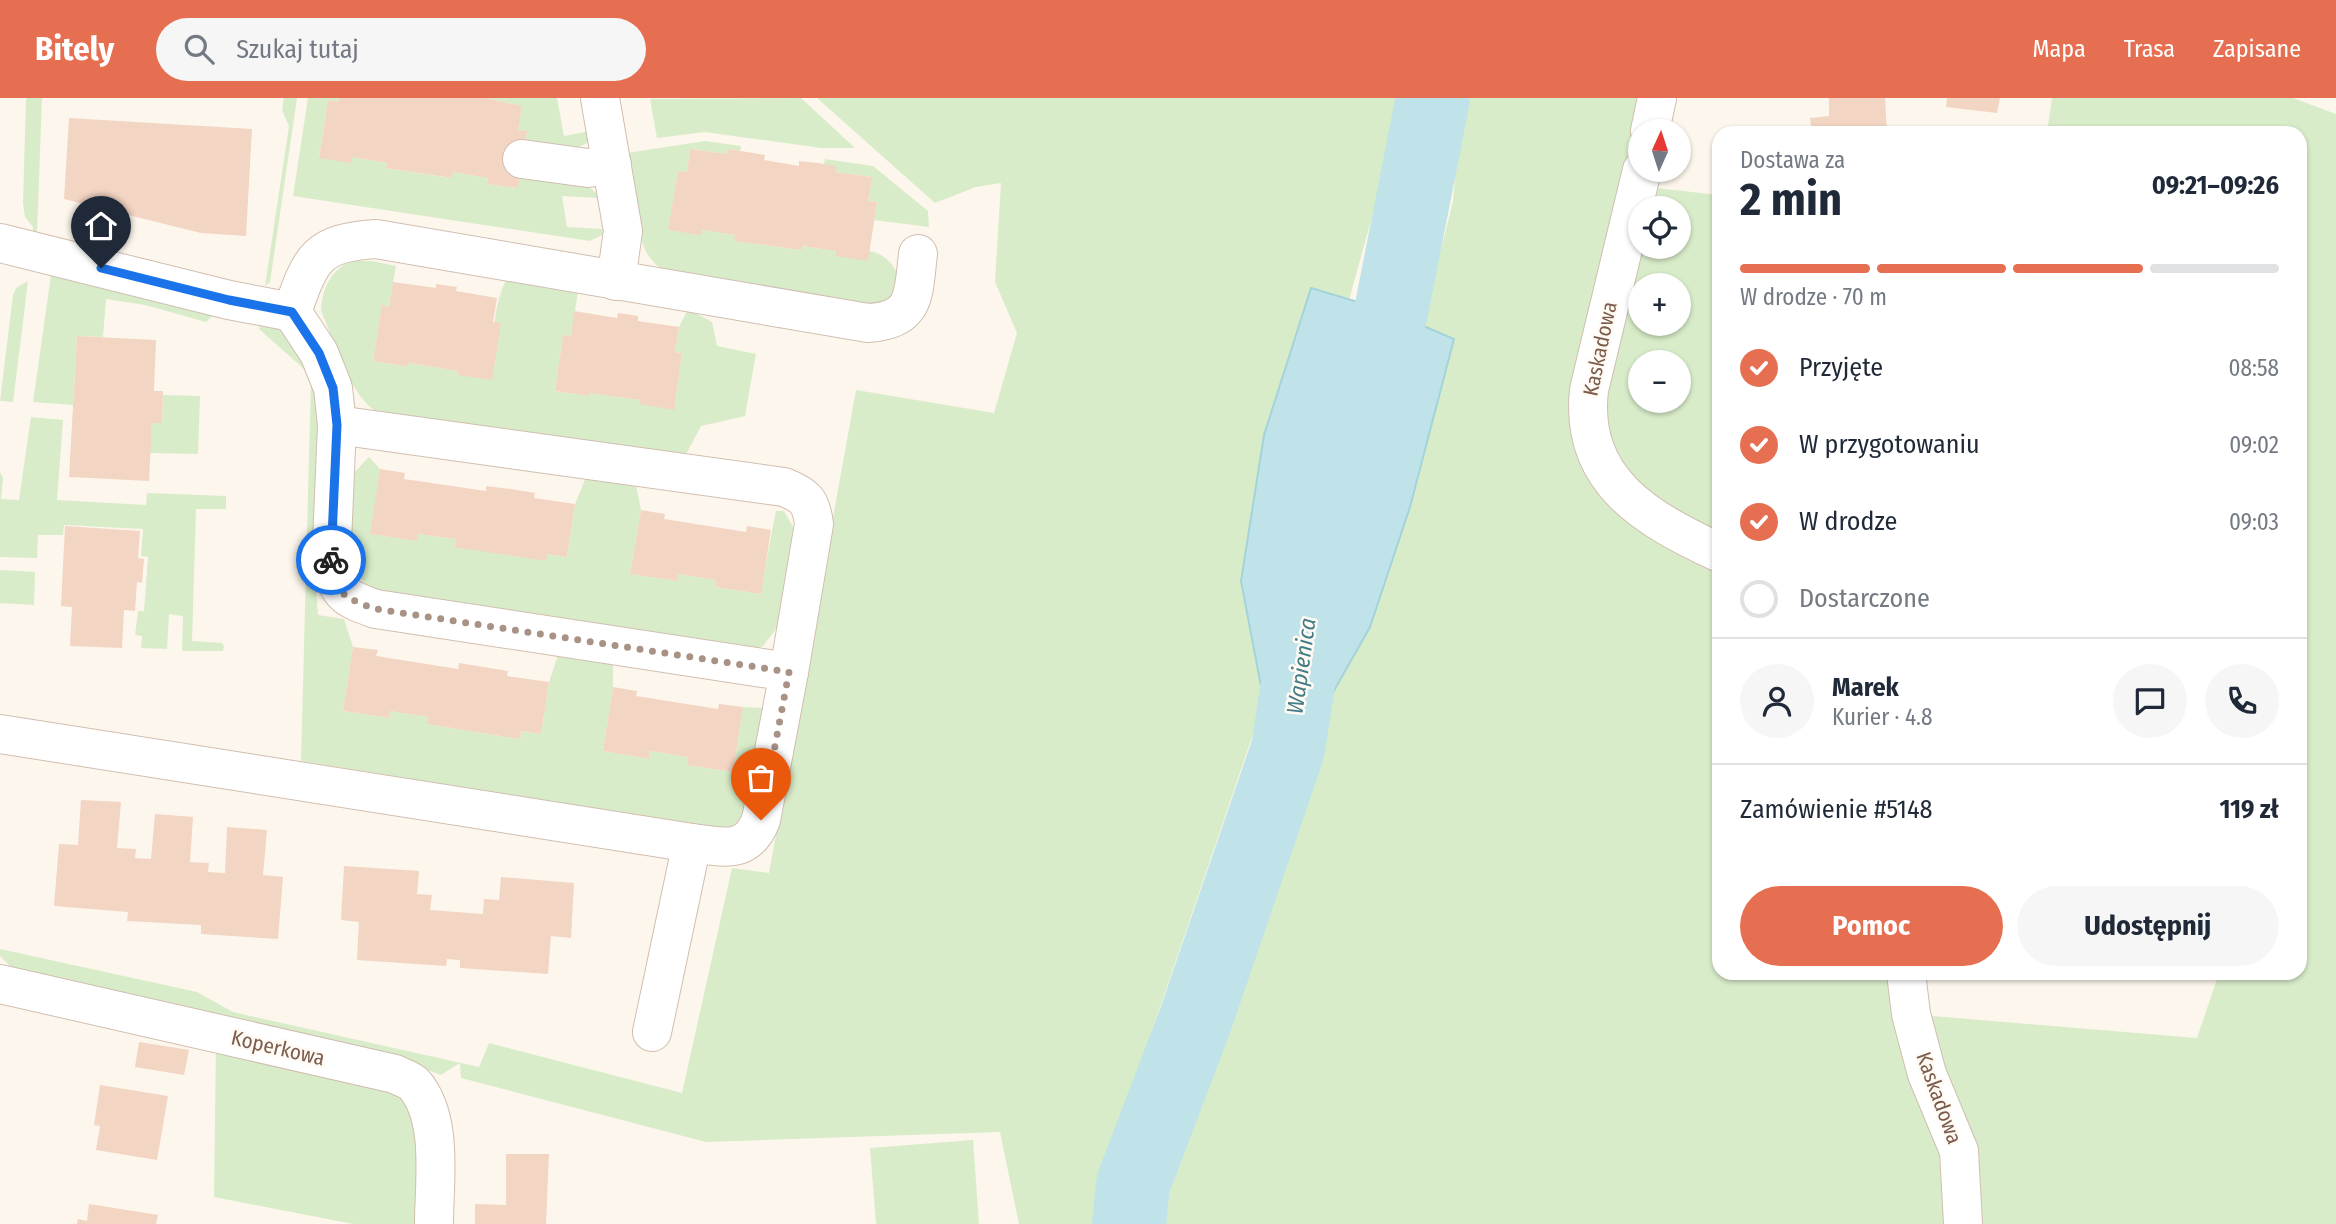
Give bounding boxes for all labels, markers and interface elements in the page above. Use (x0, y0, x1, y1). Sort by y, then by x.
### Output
search box (156, 18, 646, 81)
text: Bitely (35, 29, 114, 69)
icon: search (180, 30, 218, 68)
text: Szukaj tutaj (236, 34, 359, 65)
text: Mapa (2033, 35, 2086, 63)
text: Trasa (2124, 35, 2175, 63)
text: Zapisane (2213, 35, 2301, 63)
north arrow (1628, 119, 1690, 182)
map controls (1628, 119, 1691, 413)
text: Dostawa za (1740, 146, 1845, 174)
text: 09:21–09:26 (2152, 170, 2279, 201)
text: 2 min (1740, 172, 1842, 227)
pin (71, 196, 131, 268)
button: locate (1628, 196, 1691, 259)
icon: home (82, 207, 120, 245)
button: + (1628, 273, 1691, 336)
text: W drodze · 70 m (1740, 283, 1887, 311)
street label: Kaskadowa (1577, 299, 1623, 399)
icon: check (1740, 349, 1778, 387)
button: − (1628, 350, 1691, 413)
text: Przyjęte (1799, 352, 1883, 383)
text: 08:58 (2228, 354, 2279, 382)
icon: check (1740, 426, 1778, 464)
text: W przygotowaniu (1799, 429, 1980, 460)
text: 09:02 (2229, 431, 2279, 459)
icon: check (1740, 503, 1778, 541)
text: W drodze (1799, 506, 1897, 537)
text: 09:03 (2229, 508, 2279, 536)
courier (296, 525, 366, 595)
icon: bike (312, 541, 350, 579)
text: Dostarczone (1799, 583, 1930, 614)
water label: Wapienica (1280, 616, 1322, 716)
button: person (1740, 664, 1814, 738)
button: chat (2113, 664, 2187, 738)
button: phone (2205, 664, 2279, 738)
text: Marek (1832, 672, 1899, 703)
text: Kurier · 4.8 (1832, 703, 1932, 731)
pin (731, 748, 791, 820)
icon: bag (742, 759, 780, 797)
text: Zamówienie #5148 (1740, 794, 1933, 825)
text: 119 zł (2219, 794, 2279, 825)
button: Pomoc (1740, 886, 2003, 966)
button: Udostępnij (2017, 886, 2279, 966)
street label: Koperkowa (229, 1025, 327, 1071)
street label: Kaskadowa (1910, 1048, 1968, 1148)

